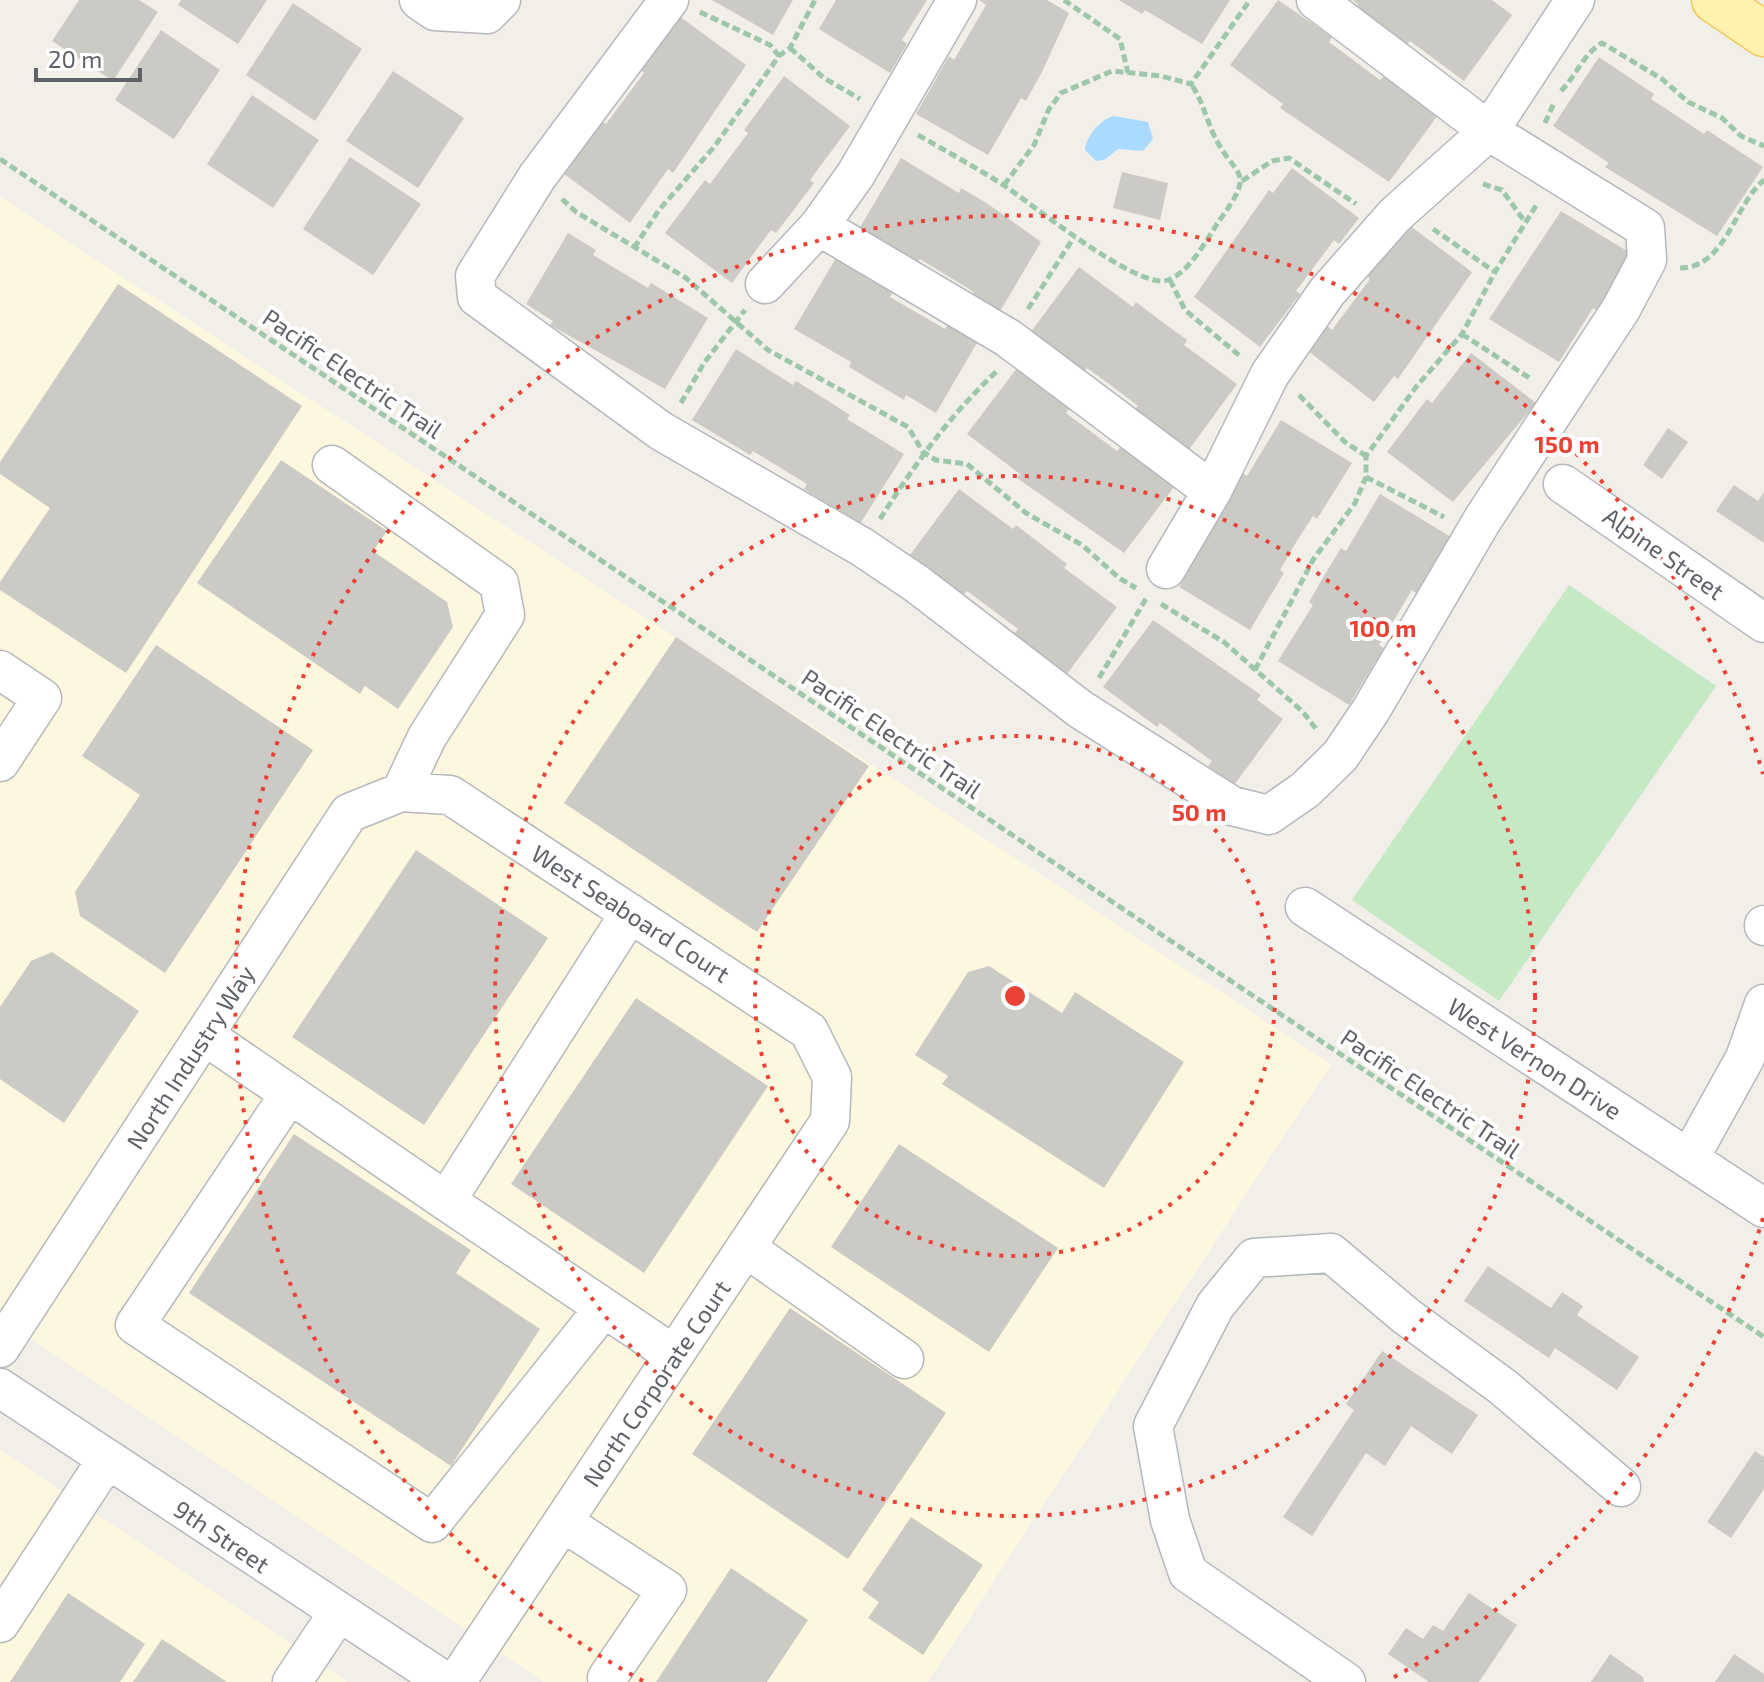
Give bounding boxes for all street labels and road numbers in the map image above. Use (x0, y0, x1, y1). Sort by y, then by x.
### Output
street label: Pacific Electric Trail (258, 302, 448, 444)
street label: Alpine Street (1598, 501, 1730, 605)
street label: Pacific Electric Trail (797, 662, 987, 804)
street label: West Seaboard Court (527, 838, 735, 988)
street label: North Industry Way (120, 960, 260, 1154)
street label: West Vernon Drive (1443, 991, 1627, 1125)
street label: Pacific Electric Trail (1336, 1022, 1526, 1164)
street label: North Corporate Court (576, 1274, 736, 1492)
street label: 9th Street (169, 1494, 275, 1578)

